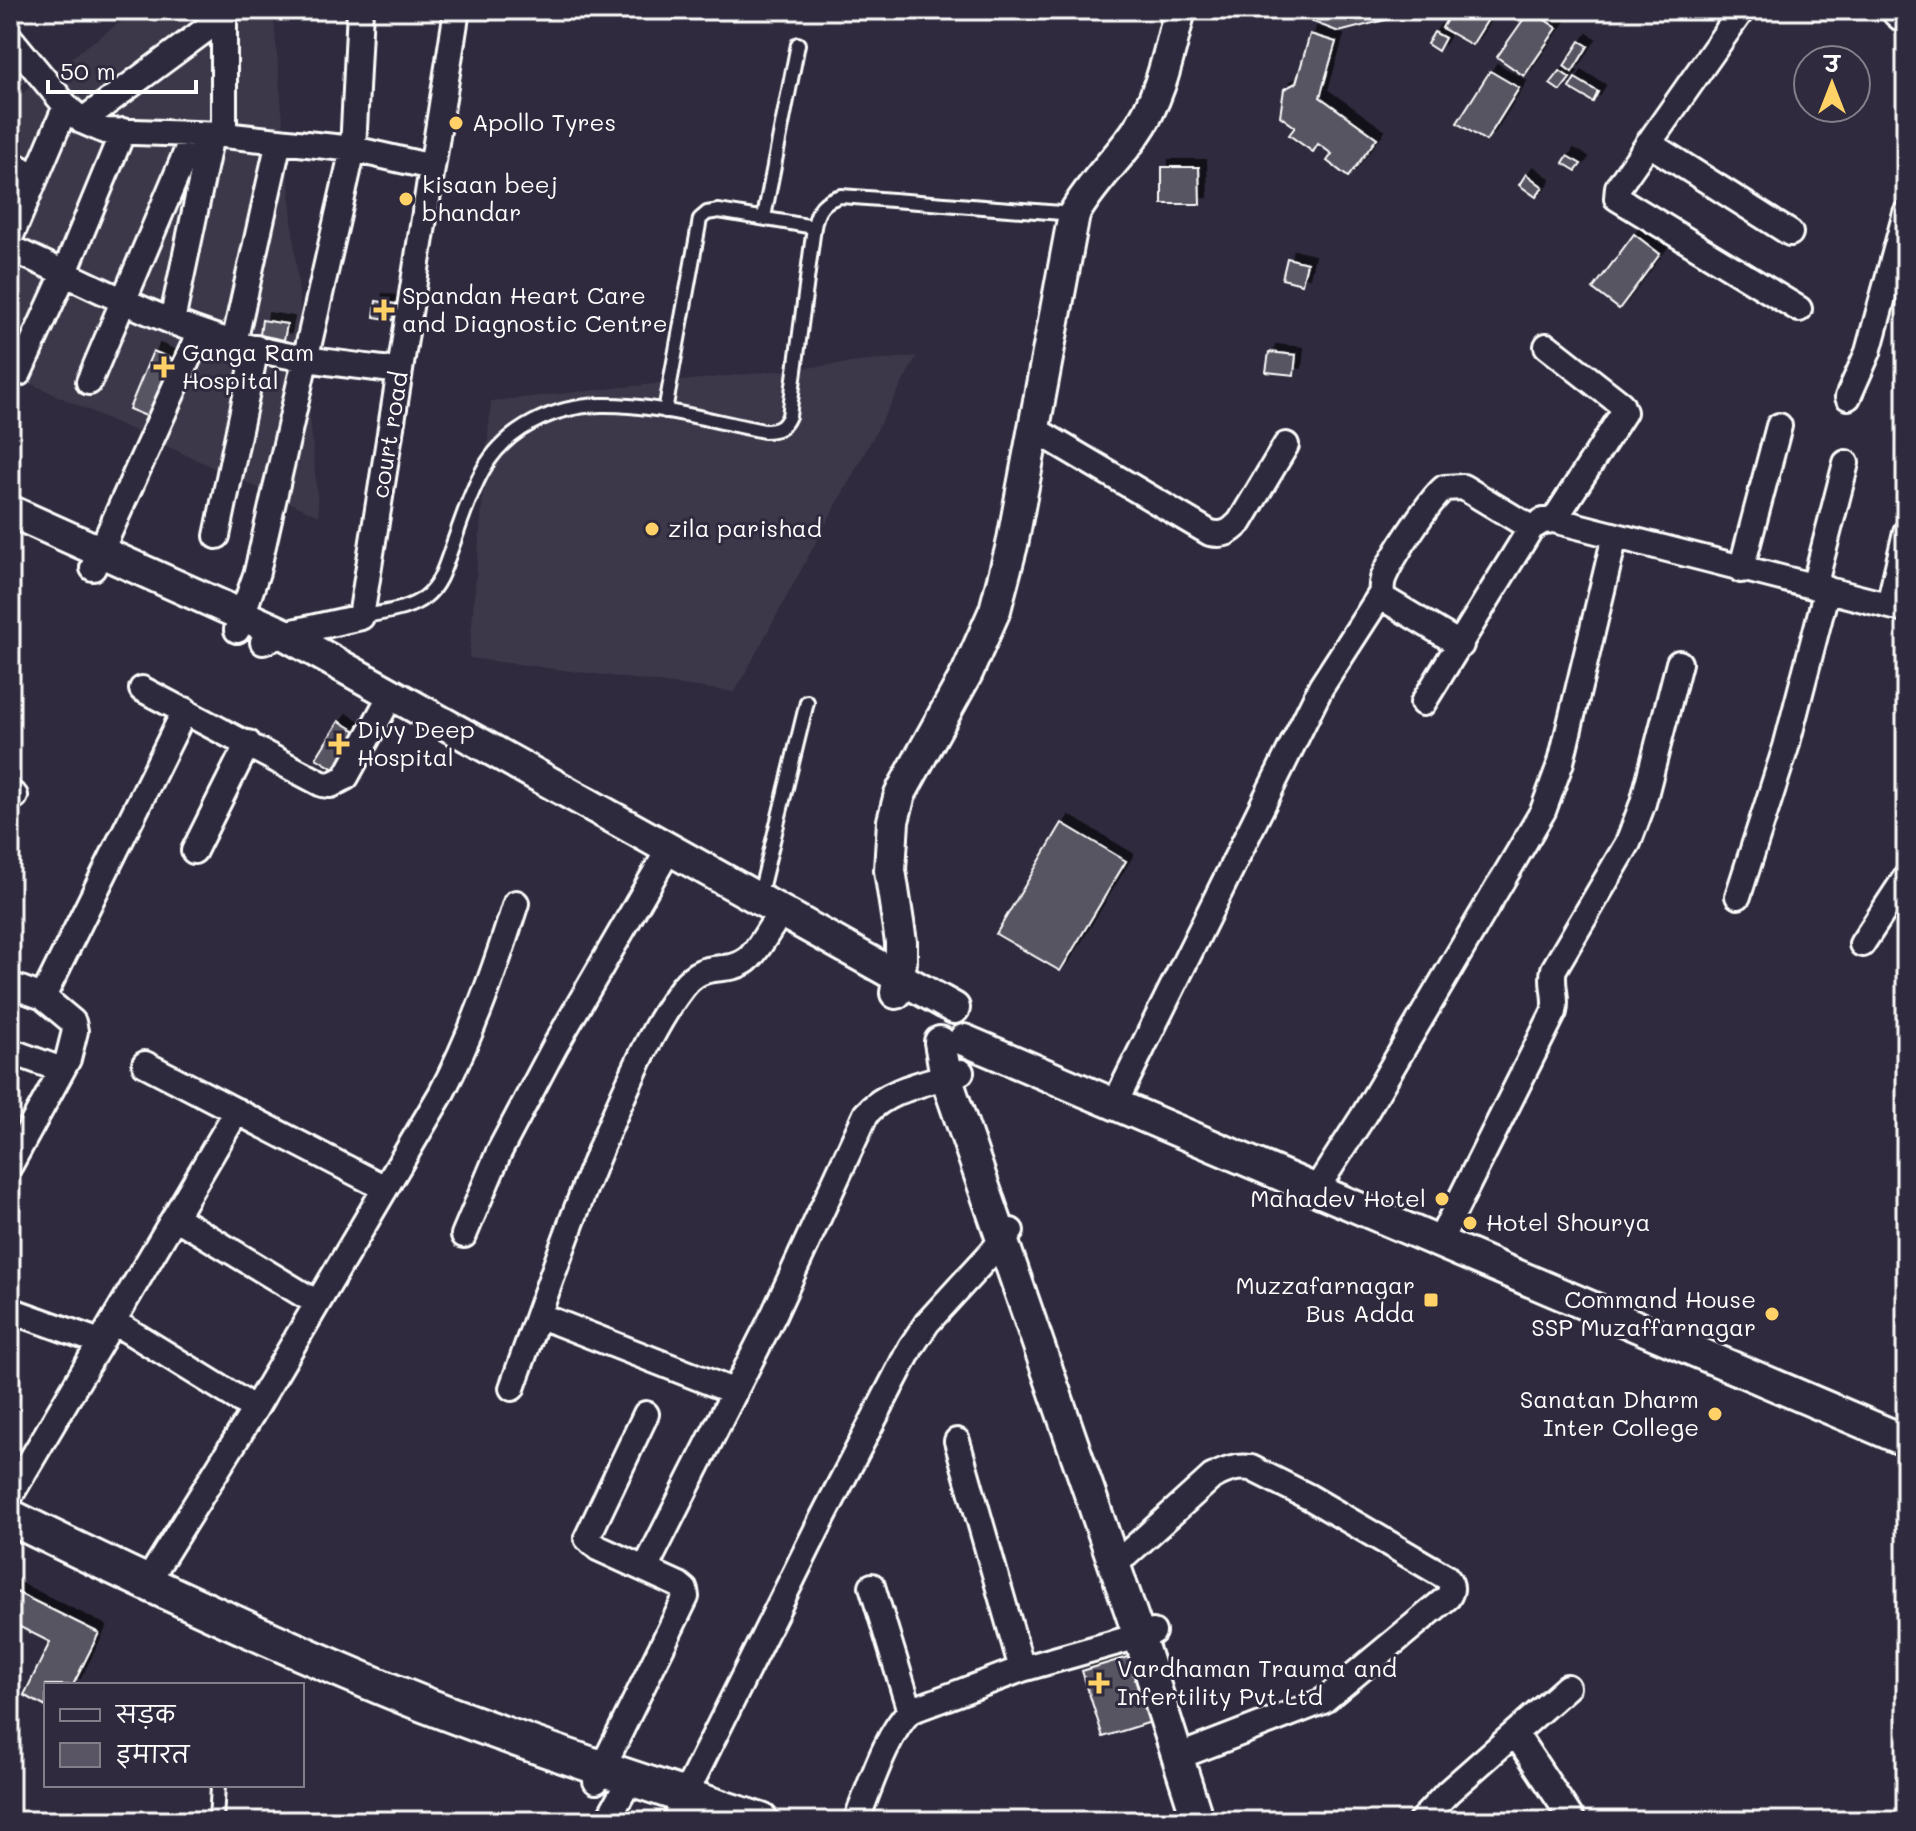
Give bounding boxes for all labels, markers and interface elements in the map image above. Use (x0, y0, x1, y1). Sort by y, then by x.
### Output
scale bar (48, 44, 196, 94)
north arrow (1792, 44, 1872, 124)
text: उ (1823, 49, 1842, 78)
text: 50 m (60, 55, 116, 86)
place label: Apollo Tyres (472, 106, 616, 137)
marker: Apollo Tyres (447, 114, 465, 132)
place label: kisaan beej bhandar (422, 168, 558, 227)
marker: kisaan beej bhandar (397, 190, 415, 208)
place label: Spandan Heart Care and Diagnostic Centre (402, 279, 668, 338)
marker: Spandan Heart Care and Diagnostic Centre (373, 299, 395, 321)
place label: Ganga Ram Hospital (182, 336, 314, 395)
marker: Ganga Ram Hospital (153, 356, 175, 378)
street label: court road (363, 369, 414, 501)
place label: zila parishad (668, 512, 822, 543)
marker: zila parishad (643, 520, 661, 538)
place label: Divy Deep Hospital (357, 713, 475, 772)
marker: Divy Deep Hospital (328, 733, 350, 755)
place label: Mahadev Hotel (1250, 1182, 1426, 1213)
marker: Mahadev Hotel (1433, 1190, 1451, 1208)
place label: Hotel Shourya (1486, 1206, 1650, 1237)
marker: Hotel Shourya (1461, 1214, 1479, 1232)
place label: Muzzafarnagar Bus Adda (1236, 1269, 1415, 1328)
place label: Command House SSP Muzaffarnagar (1531, 1283, 1756, 1342)
marker: Muzzafarnagar Bus Adda (1422, 1291, 1440, 1309)
marker: Command House SSP Muzaffarnagar (1763, 1305, 1781, 1323)
place label: Sanatan Dharm Inter College (1520, 1383, 1699, 1442)
marker: Sanatan Dharm Inter College (1706, 1405, 1724, 1423)
place label: Vardhaman Trauma and Infertility Pvt Ltd (1117, 1652, 1397, 1711)
marker: Vardhaman Trauma and Infertility Pvt Ltd (1088, 1672, 1110, 1694)
legend (44, 1683, 304, 1787)
text: सड़क (114, 1698, 177, 1729)
text: इमारत (116, 1738, 191, 1769)

